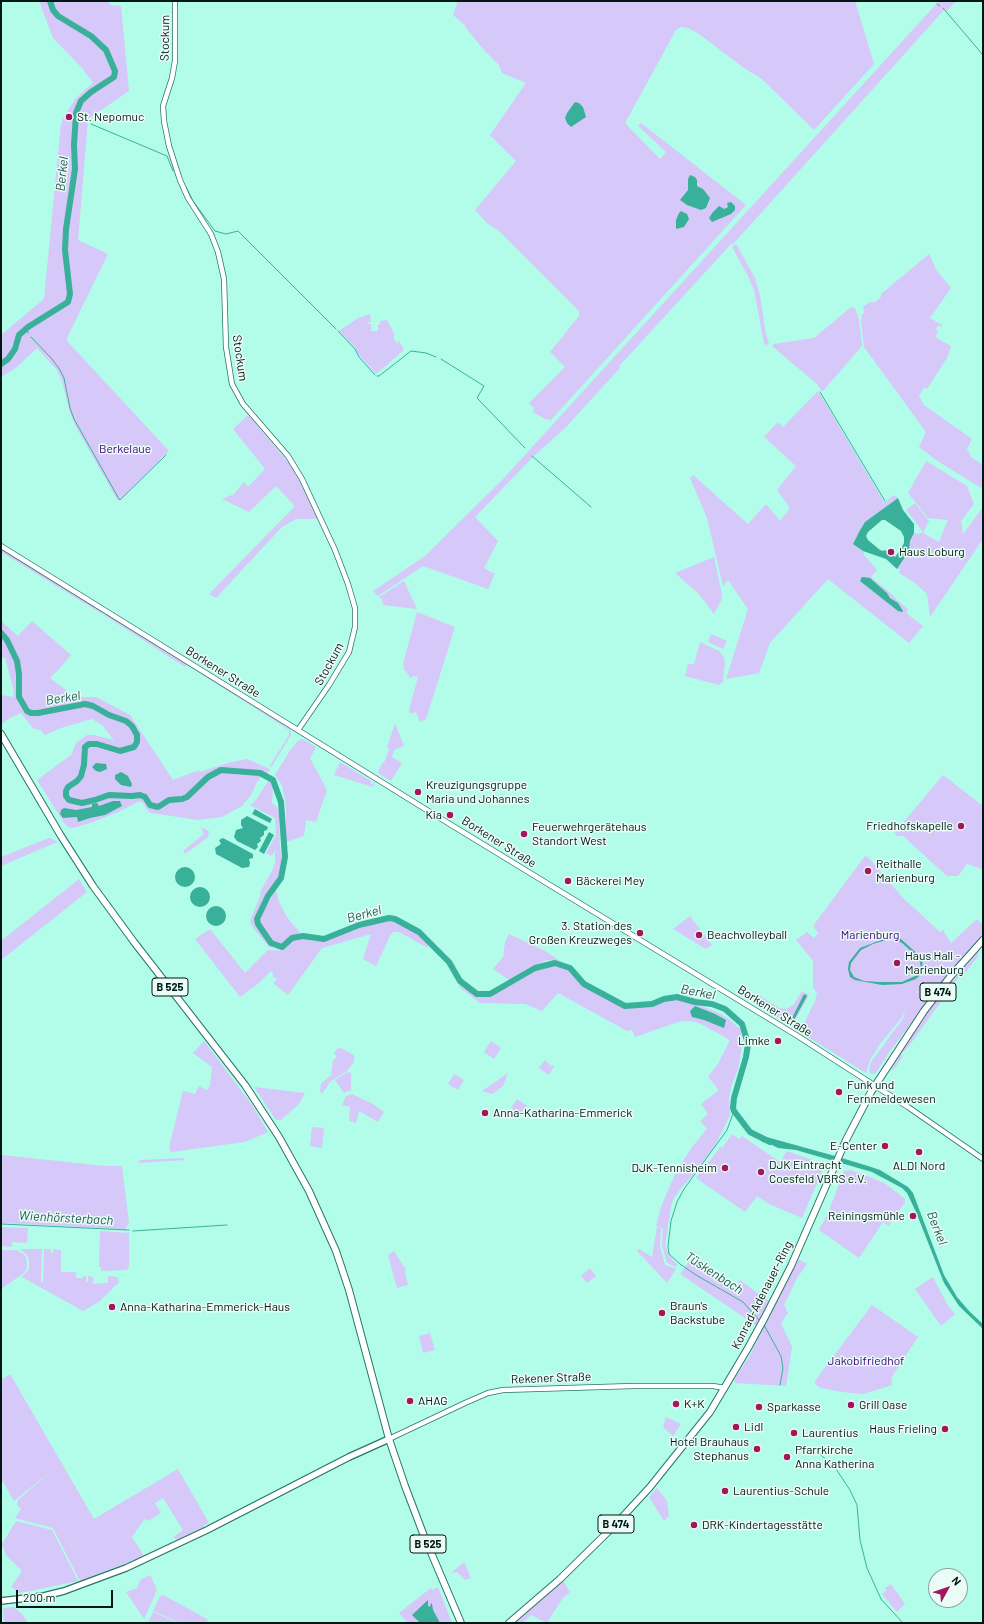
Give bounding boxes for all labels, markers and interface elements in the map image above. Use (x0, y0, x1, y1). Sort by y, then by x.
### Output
street label: Stockum (157, 15, 173, 61)
place label: St. Nepomuc (77, 110, 144, 124)
marker: St. Nepomuc (64, 112, 74, 122)
water label: Berkel (52, 156, 72, 192)
street label: Stockum (230, 334, 250, 382)
park label: Berkelaue (99, 442, 151, 456)
place label: Haus Loburg (899, 545, 965, 559)
marker: Haus Loburg (886, 547, 896, 557)
street label: Stockum (311, 640, 347, 688)
street label: Borkener Straße (183, 643, 263, 701)
water label: Berkel (45, 688, 81, 708)
place label: Kreuzigungsgruppe Maria und Johannes (426, 778, 529, 806)
marker: Kreuzigungsgruppe Maria und Johannes (413, 787, 423, 797)
place label: Kia (425, 808, 442, 822)
marker: Kia (445, 810, 455, 820)
street label: Borkener Straße (459, 813, 539, 871)
place label: Friedhofskapelle (866, 819, 953, 833)
place label: Feuerwehrgerätehaus Standort West (532, 820, 646, 848)
marker: Friedhofskapelle (956, 821, 966, 831)
marker: Feuerwehrgerätehaus Standort West (519, 829, 529, 839)
place label: Reithalle Marienburg (876, 857, 935, 885)
marker: Reithalle Marienburg (863, 866, 873, 876)
place label: Bäckerei Mey (576, 874, 644, 888)
marker: Bäckerei Mey (563, 876, 573, 886)
water label: Berkel (345, 902, 383, 926)
place label: 3. Station des Großen Kreuzweges (529, 919, 632, 947)
marker: 3. Station des Großen Kreuzweges (635, 928, 645, 938)
place label: Beachvolleyball (707, 928, 787, 942)
park label: Marienburg (841, 928, 899, 942)
marker: Beachvolleyball (694, 930, 704, 940)
place label: Haus Hall - Marienburg (905, 949, 964, 977)
marker: Haus Hall - Marienburg (892, 958, 902, 968)
road number: B 525 (152, 978, 188, 996)
water label: Berkel (679, 981, 717, 1003)
street label: Borkener Straße (735, 982, 815, 1040)
road number: B 474 (920, 983, 956, 1001)
place label: Limke (738, 1034, 770, 1048)
marker: Limke (773, 1036, 783, 1046)
place label: Funk und Fernmeldewesen (847, 1078, 936, 1106)
marker: Funk und Fernmeldewesen (834, 1087, 844, 1097)
place label: Anna-Katharina-Emmerick (493, 1106, 632, 1120)
marker: Anna-Katharina-Emmerick (480, 1108, 490, 1118)
place label: E-Center (830, 1139, 877, 1153)
marker: E-Center (880, 1141, 890, 1151)
marker: ALDI Nord (914, 1147, 924, 1157)
place label: DJK Eintracht Coesfeld VBRS e.V. (769, 1158, 867, 1186)
place label: ALDI Nord (893, 1159, 945, 1173)
place label: DJK-Tennisheim (632, 1161, 717, 1175)
marker: DJK-Tennisheim (720, 1163, 730, 1173)
marker: DJK Eintracht Coesfeld VBRS e.V. (756, 1167, 766, 1177)
water label: Wienhörsterbach (18, 1208, 114, 1228)
place label: Reiningsmühle (828, 1209, 905, 1223)
water label: Berkel (923, 1209, 951, 1247)
marker: Reiningsmühle (908, 1211, 918, 1221)
street label: Konrad-Adenauer-Ring (728, 1238, 796, 1352)
water label: Tüskenbach (682, 1248, 746, 1298)
place label: Braun's Backstube (670, 1299, 725, 1327)
place label: Anna-Katharina-Emmerick-Haus (120, 1300, 290, 1314)
marker: Anna-Katharina-Emmerick-Haus (107, 1302, 117, 1312)
marker: Braun's Backstube (657, 1308, 667, 1318)
park label: Jakobifriedhof (828, 1354, 904, 1368)
street label: Rekener Straße (511, 1369, 591, 1387)
place label: AHAG (418, 1394, 448, 1408)
marker: AHAG (405, 1396, 415, 1406)
place label: K+K (684, 1397, 705, 1411)
place label: Grill Oase (859, 1398, 907, 1412)
marker: K+K (671, 1399, 681, 1409)
place label: Sparkasse (767, 1400, 821, 1414)
marker: Grill Oase (846, 1400, 856, 1410)
marker: Sparkasse (754, 1402, 764, 1412)
place label: Lidl (744, 1420, 763, 1434)
marker: Lidl (731, 1422, 741, 1432)
place label: Haus Frieling (869, 1422, 937, 1436)
marker: Haus Frieling (940, 1424, 950, 1434)
place label: Laurentius (802, 1426, 858, 1440)
marker: Laurentius (789, 1428, 799, 1438)
place label: Hotel Brauhaus Stephanus (670, 1435, 749, 1463)
place label: Pfarrkirche Anna Katherina (795, 1443, 874, 1471)
marker: Hotel Brauhaus Stephanus (752, 1444, 762, 1454)
marker: Pfarrkirche Anna Katherina (782, 1452, 792, 1462)
place label: Laurentius-Schule (733, 1484, 829, 1498)
marker: Laurentius-Schule (720, 1486, 730, 1496)
road number: B 474 (598, 1515, 634, 1533)
place label: DRK-Kindertagesstätte (702, 1518, 823, 1532)
marker: DRK-Kindertagesstätte (689, 1520, 699, 1530)
road number: B 525 (410, 1535, 446, 1553)
north arrow (928, 1568, 968, 1608)
text: N (949, 1574, 964, 1588)
scale bar (18, 1582, 115, 1608)
text: 200 m (23, 1590, 55, 1604)

